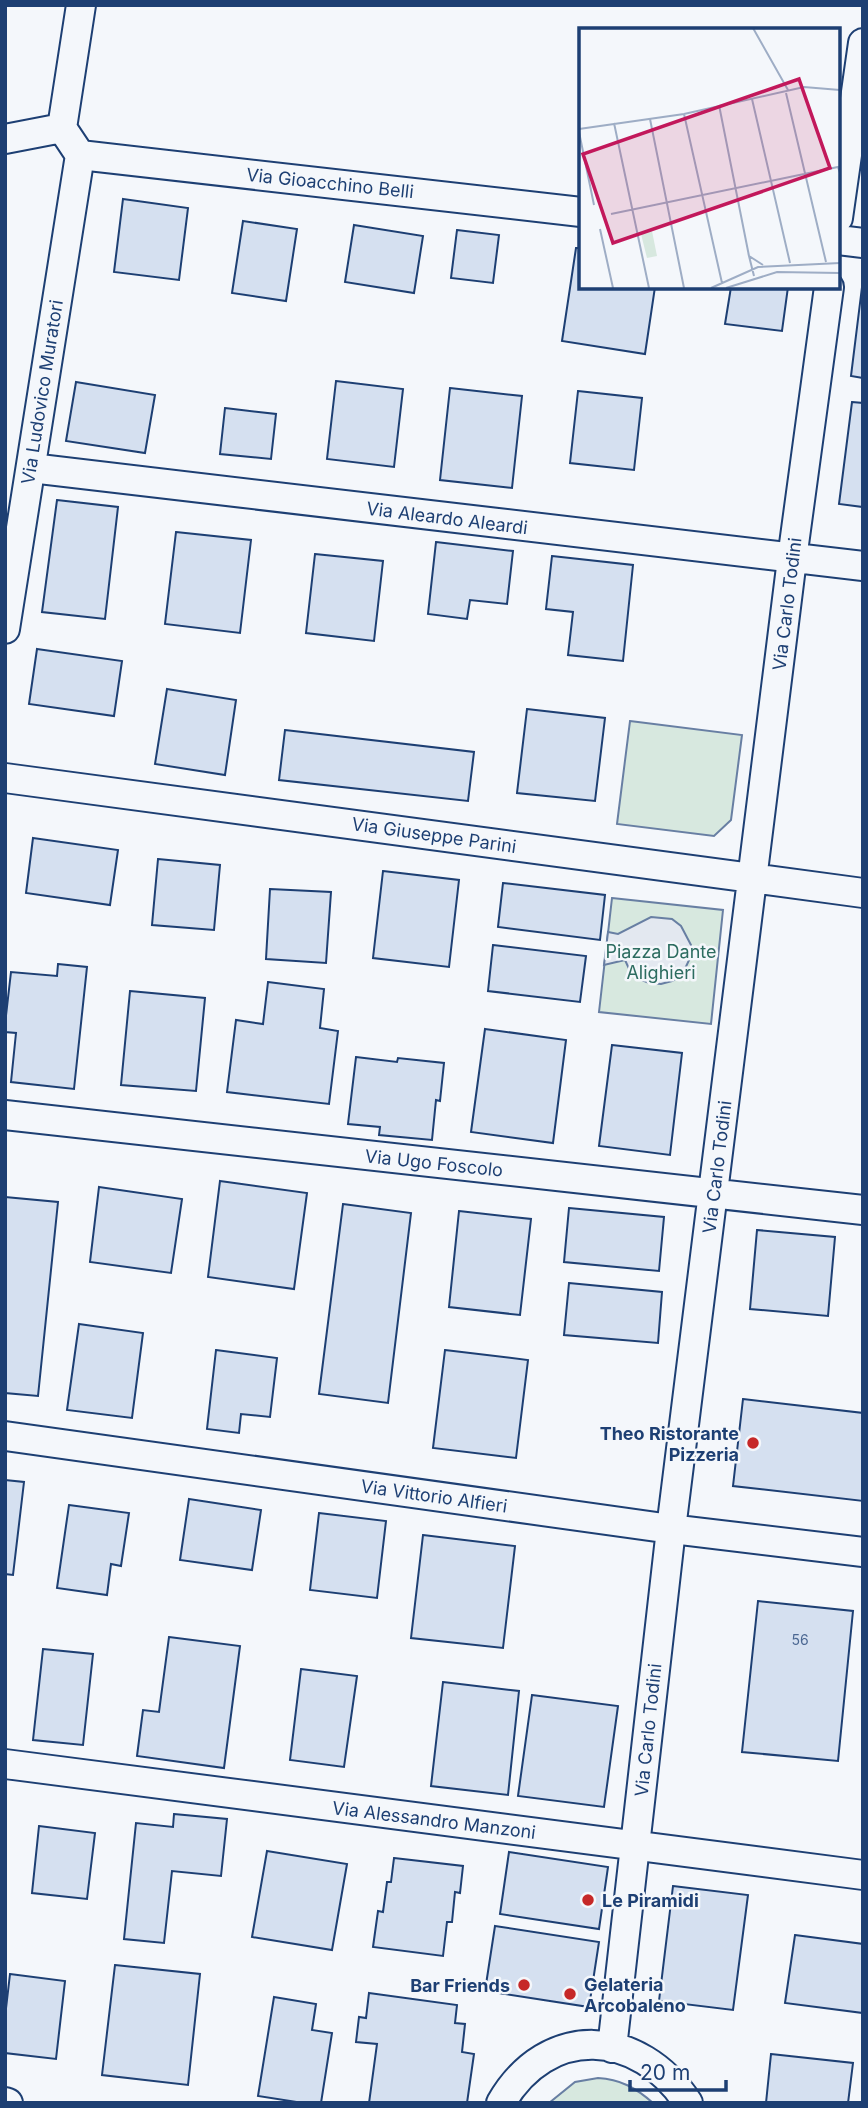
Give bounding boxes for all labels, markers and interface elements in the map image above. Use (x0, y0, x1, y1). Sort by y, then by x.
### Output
inset map (579, 28, 840, 289)
street label: Via Gioacchino Belli (245, 164, 415, 202)
street label: Via Ludovico Muratori (17, 298, 67, 486)
street label: Via Aleardo Aleardi (365, 498, 529, 538)
street label: Via Carlo Todini (768, 536, 806, 672)
street label: Via Giuseppe Parini (350, 813, 518, 857)
park label: Piazza Dante Alighieri (606, 941, 716, 983)
street label: Via Carlo Todini (698, 1099, 736, 1235)
street label: Via Ugo Foscolo (364, 1145, 504, 1181)
place label: Theo Ristorante Pizzeria (600, 1423, 739, 1465)
marker: Theo Ristorante Pizzeria (745, 1435, 761, 1451)
street label: Via Vittorio Alfieri (359, 1475, 509, 1517)
house number: 56 (791, 1631, 809, 1648)
street label: Via Carlo Todini (631, 1662, 665, 1798)
street label: Via Alessandro Manzoni (331, 1797, 537, 1843)
place label: Le Piramidi (602, 1890, 699, 1911)
marker: Le Piramidi (580, 1892, 596, 1908)
place label: Gelateria Arcobaleno (584, 1974, 686, 2016)
place label: Bar Friends (410, 1975, 510, 1996)
marker: Bar Friends (516, 1977, 532, 1993)
marker: Gelateria Arcobaleno (562, 1986, 578, 2002)
scale bar (630, 2048, 726, 2092)
text: 20 m (640, 2060, 690, 2085)

